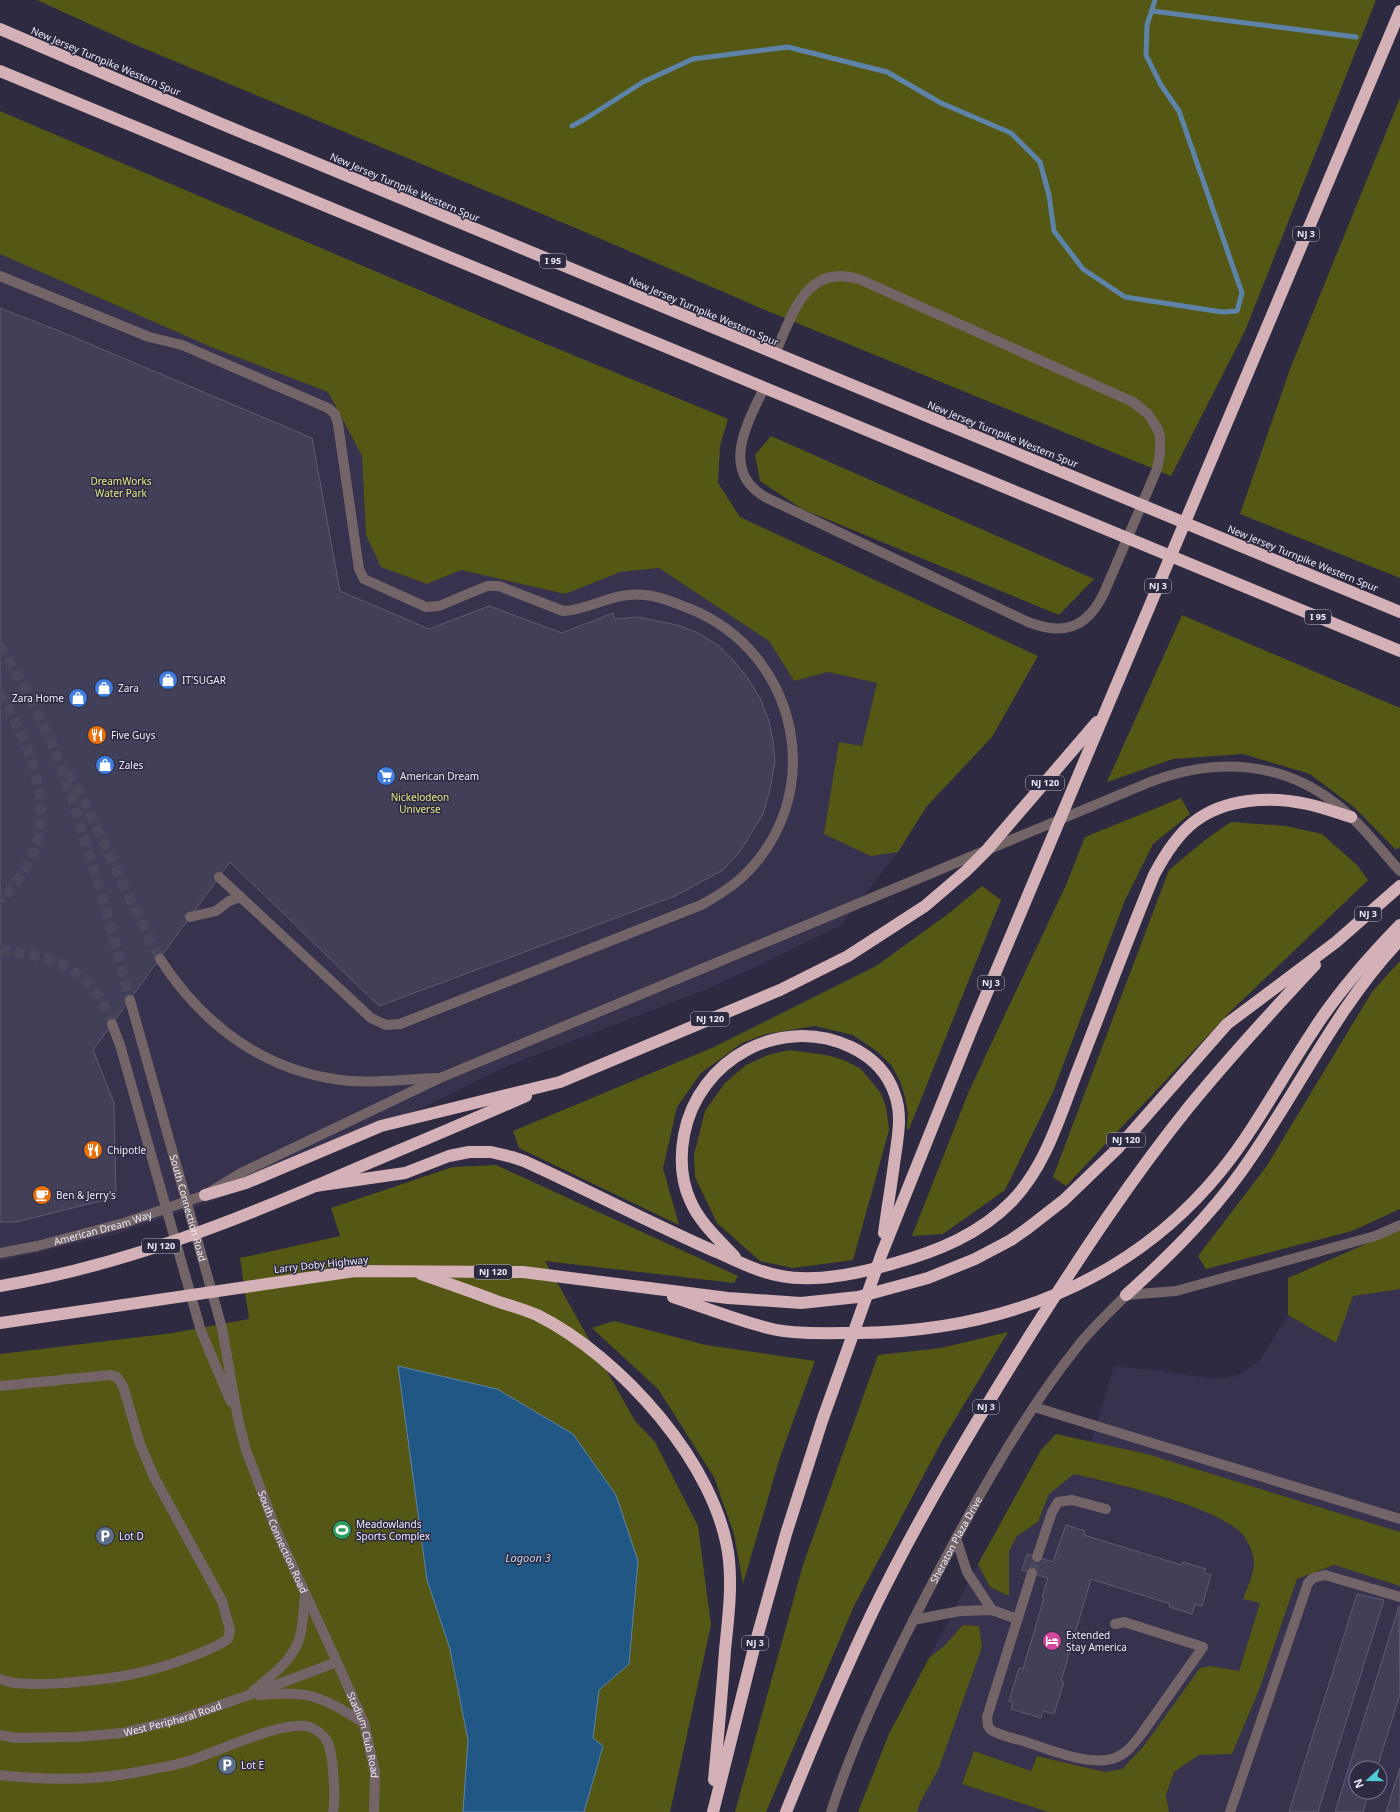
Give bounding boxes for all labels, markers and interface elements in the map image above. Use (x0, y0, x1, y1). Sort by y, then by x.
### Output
street label: New Jersey Turnpike Western Spur (29, 23, 183, 99)
street label: New Jersey Turnpike Western Spur (328, 149, 482, 225)
road number: NJ 3 (1293, 227, 1319, 241)
road number: I 95 (540, 254, 566, 268)
street label: New Jersey Turnpike Western Spur (627, 273, 781, 349)
street label: New Jersey Turnpike Western Spur (926, 397, 1080, 471)
park label: DreamWorks Water Park (90, 474, 152, 500)
street label: New Jersey Turnpike Western Spur (1226, 521, 1380, 595)
road number: NJ 3 (1145, 579, 1171, 593)
road number: I 95 (1305, 610, 1331, 624)
shop icon: IT'SUGAR (157, 669, 179, 691)
place label: IT'SUGAR (182, 673, 227, 687)
shop icon: Zara (93, 677, 115, 699)
place label: Zara (118, 681, 139, 695)
shop icon: Zara Home (67, 687, 89, 709)
place label: Zara Home (12, 691, 64, 705)
restaurant icon: Five Guys (86, 724, 108, 746)
place label: Five Guys (111, 728, 156, 742)
shop icon: Zales (94, 754, 116, 776)
place label: Zales (119, 758, 144, 772)
supermarket icon: American Dream (375, 765, 397, 787)
place label: American Dream (400, 769, 479, 783)
road number: NJ 120 (1026, 776, 1064, 790)
park label: Nickelodeon Universe (391, 790, 449, 816)
road number: NJ 3 (1355, 907, 1381, 921)
road number: NJ 3 (978, 976, 1004, 990)
road number: NJ 120 (691, 1012, 729, 1026)
road number: NJ 120 (1107, 1133, 1145, 1147)
restaurant icon: Chipotle (82, 1139, 104, 1161)
place label: Chipotle (107, 1143, 146, 1157)
street label: South Connection Road (167, 1153, 210, 1263)
cafe icon: Ben & Jerry's (31, 1184, 53, 1206)
place label: Ben & Jerry's (56, 1188, 116, 1202)
street label: American Dream Way (52, 1207, 155, 1248)
road number: NJ 120 (142, 1239, 180, 1253)
street label: Larry Doby Highway (273, 1252, 370, 1276)
road number: NJ 120 (474, 1265, 512, 1279)
road number: NJ 3 (973, 1400, 999, 1414)
street label: South Connection Road (255, 1488, 311, 1595)
street label: Sheraton Plaza Drive (926, 1493, 985, 1586)
place label: Meadowlands Sports Complex (356, 1517, 431, 1543)
sports icon: Meadowlands Sports Complex (331, 1519, 353, 1541)
parking icon: Lot D (94, 1525, 116, 1547)
place label: Lot D (119, 1529, 144, 1543)
water label: Lagoon 3 (505, 1550, 551, 1565)
place label: Extended Stay America (1066, 1628, 1127, 1654)
hotel icon: Extended Stay America (1041, 1630, 1063, 1652)
road number: NJ 3 (742, 1636, 768, 1650)
street label: Stadium Club Road (344, 1690, 382, 1778)
street label: West Peripheral Road (122, 1698, 223, 1739)
parking icon: Lot E (216, 1754, 238, 1776)
place label: Lot E (241, 1758, 264, 1772)
north arrow (1348, 1760, 1388, 1800)
text: N (1350, 1777, 1367, 1791)

